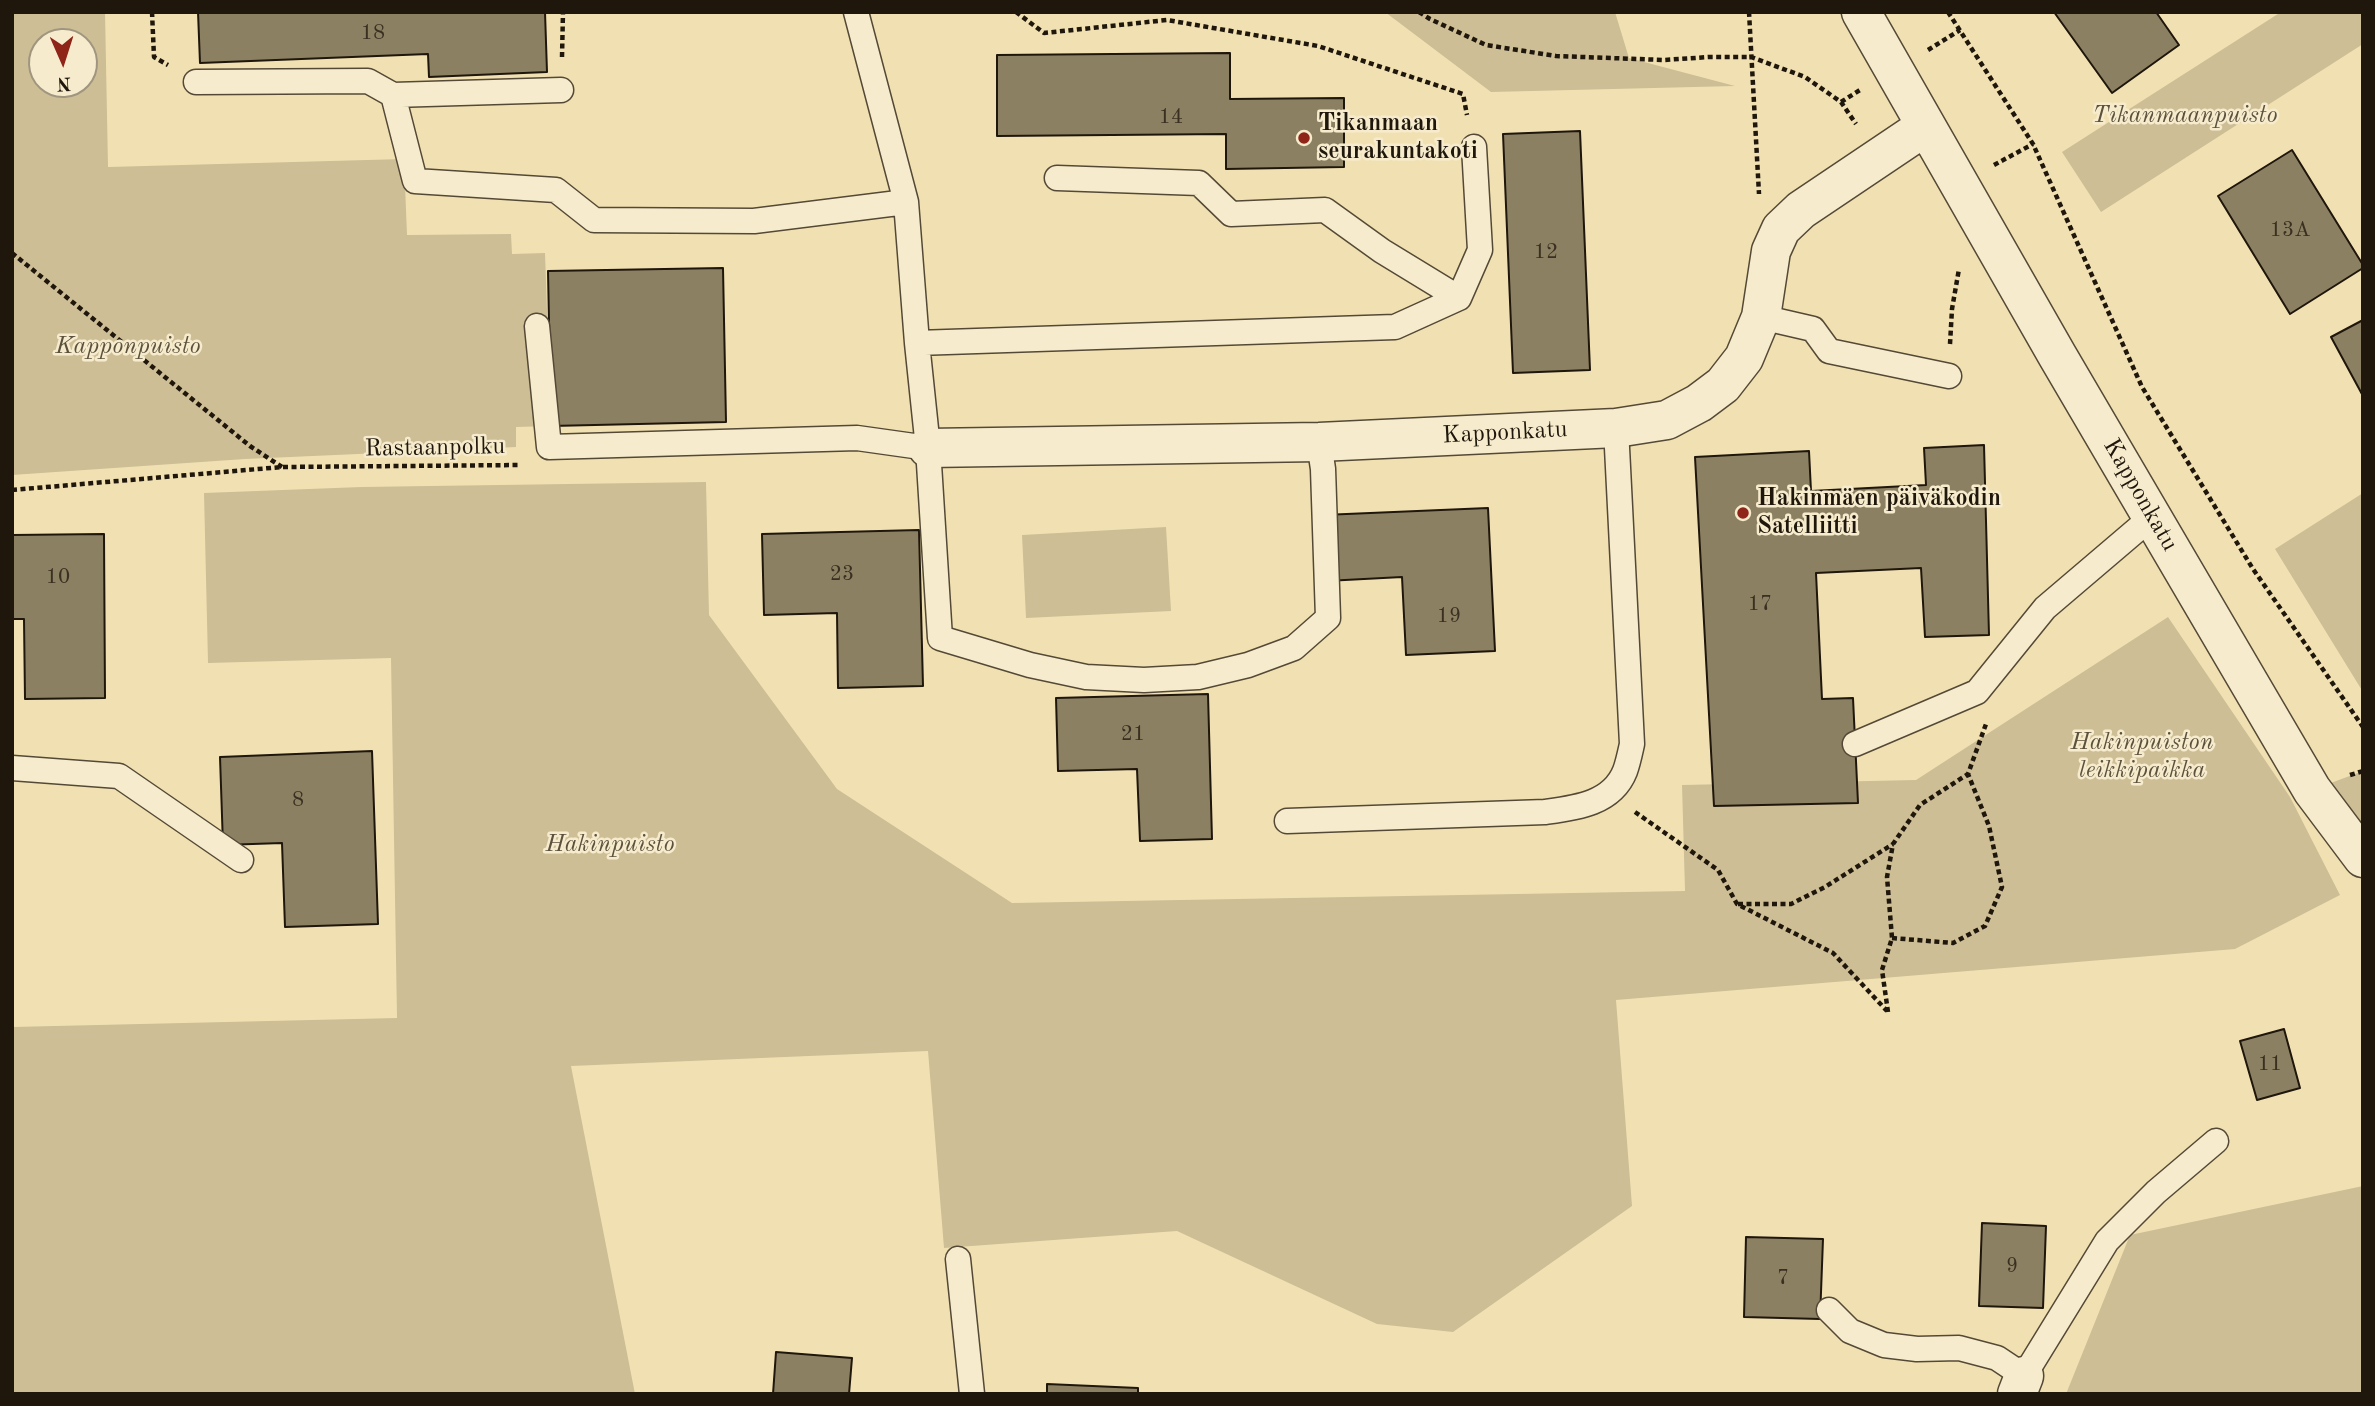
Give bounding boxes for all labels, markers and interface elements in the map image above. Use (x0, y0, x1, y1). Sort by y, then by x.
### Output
house number: 18 (361, 20, 385, 46)
north arrow (28, 28, 98, 98)
text: N (56, 73, 72, 92)
park label: Tikanmaanpuisto (2092, 102, 2278, 130)
house number: 14 (1159, 104, 1183, 130)
place label: Tikanmaan seurakuntakoti (1318, 110, 1478, 166)
marker: Tikanmaan seurakuntakoti (1296, 130, 1312, 146)
house number: 13A (2270, 217, 2310, 243)
house number: 12 (1534, 239, 1558, 265)
park label: Kapponpuisto (55, 333, 201, 361)
street label: Kapponkatu (1442, 415, 1568, 451)
street label: Rastaanpolku (364, 432, 506, 464)
street label: Kapponkatu (2096, 434, 2184, 556)
place label: Hakinmäen päiväkodin Satelliitti (1757, 485, 2001, 541)
marker: Hakinmäen päiväkodin Satelliitti (1735, 505, 1751, 521)
house number: 23 (830, 561, 854, 587)
house number: 10 (46, 564, 70, 590)
house number: 17 (1748, 591, 1772, 617)
house number: 19 (1437, 603, 1461, 629)
house number: 21 (1121, 721, 1145, 747)
park label: Hakinpuiston leikkipaikka (2071, 729, 2213, 785)
house number: 8 (292, 787, 304, 813)
park label: Hakinpuisto (545, 831, 675, 859)
house number: 11 (2258, 1051, 2282, 1077)
house number: 9 (2006, 1253, 2018, 1279)
house number: 7 (1777, 1265, 1789, 1291)

